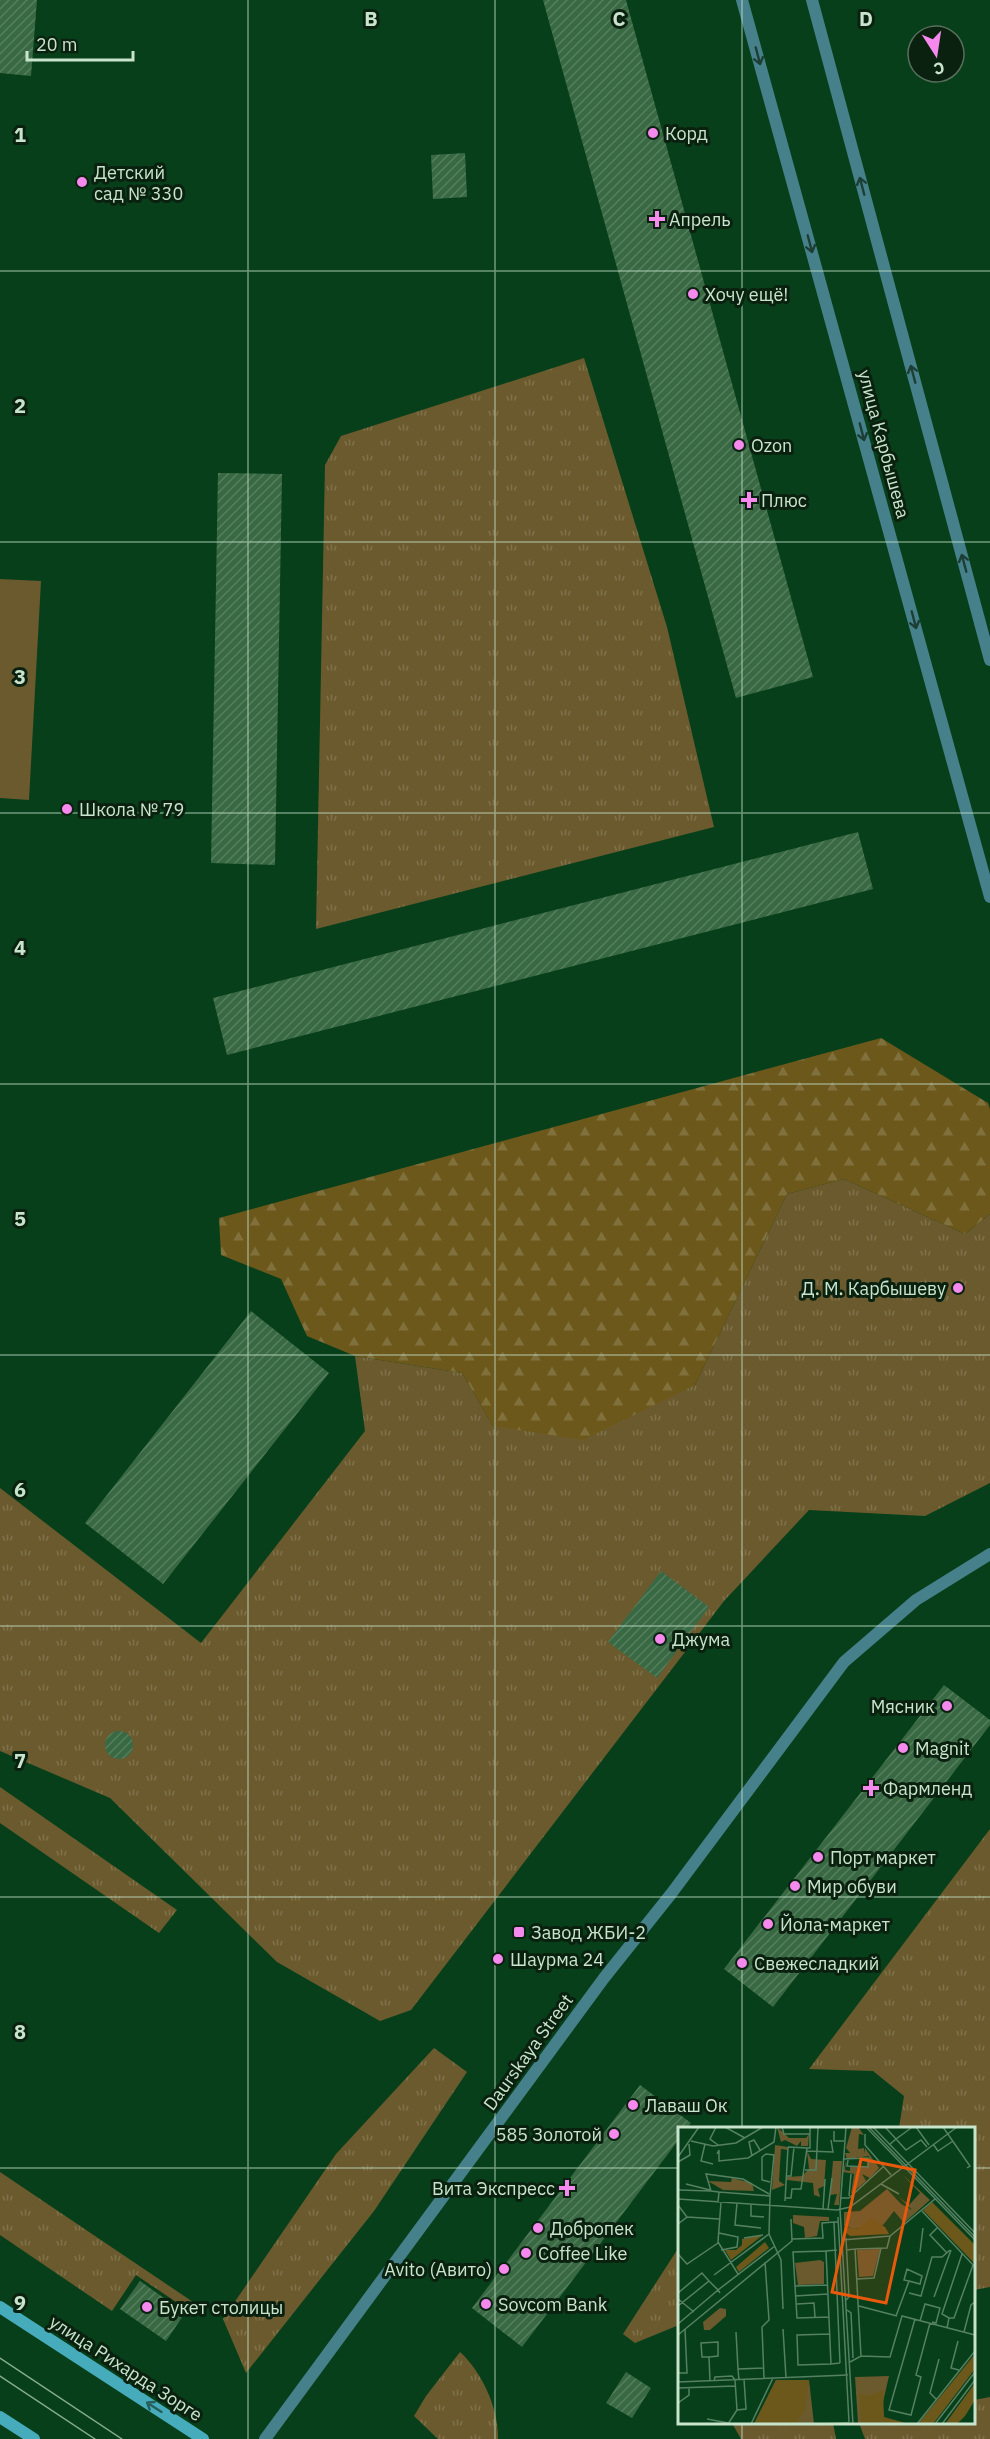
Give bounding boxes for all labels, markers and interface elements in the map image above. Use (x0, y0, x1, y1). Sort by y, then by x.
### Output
text: B (364, 5, 378, 32)
text: C (612, 5, 626, 32)
text: D (859, 5, 873, 32)
scale bar (27, 24, 134, 62)
north arrow (906, 24, 966, 84)
text: 20 m (36, 33, 78, 56)
one-way arrow (753, 47, 764, 66)
text: С (932, 58, 946, 80)
text: 1 (14, 121, 26, 148)
place label: Корд (665, 122, 708, 145)
marker: Корд (646, 126, 660, 140)
place label: Детский сад № 330 (94, 161, 183, 205)
marker: Детский сад № 330 (75, 175, 89, 189)
one-way arrow (856, 177, 867, 196)
place label: Апрель (669, 208, 731, 231)
marker: Апрель (650, 212, 664, 226)
one-way arrow (805, 234, 816, 253)
place label: Хочу ещё! (705, 283, 788, 306)
marker: Хочу ещё! (686, 287, 700, 301)
one-way arrow (907, 365, 918, 384)
street label: улица Карбышева (853, 367, 915, 521)
text: 2 (14, 392, 26, 419)
one-way arrow (857, 422, 868, 441)
place label: Ozon (751, 434, 792, 457)
marker: Ozon (732, 438, 746, 452)
place label: Плюс (761, 489, 807, 512)
marker: Плюс (742, 493, 756, 507)
one-way arrow (958, 554, 969, 573)
one-way arrow (908, 610, 920, 629)
text: 3 (14, 663, 26, 690)
place label: Школа № 79 (79, 798, 184, 821)
marker: Школа № 79 (60, 802, 74, 816)
text: 4 (14, 934, 26, 961)
text: 5 (14, 1205, 26, 1232)
place label: Д. М. Карбышеву (802, 1277, 946, 1300)
marker: Д. М. Карбышеву (951, 1281, 965, 1295)
text: 6 (14, 1476, 26, 1503)
place label: Джума (672, 1628, 730, 1651)
marker: Джума (653, 1632, 667, 1646)
place label: Мясник (871, 1695, 935, 1718)
marker: Мясник (940, 1699, 954, 1713)
place label: Magnit (915, 1737, 970, 1760)
marker: Magnit (896, 1741, 910, 1755)
text: 7 (14, 1747, 26, 1774)
place label: Фармленд (883, 1777, 972, 1800)
marker: Фармленд (864, 1781, 878, 1795)
place label: Порт маркет (830, 1846, 936, 1869)
marker: Порт маркет (811, 1850, 825, 1864)
place label: Мир обуви (807, 1875, 897, 1898)
marker: Мир обуви (788, 1879, 802, 1893)
place label: Йола-маркет (780, 1913, 890, 1936)
marker: Йола-маркет (761, 1917, 775, 1931)
place label: Завод ЖБИ-2 (531, 1921, 646, 1944)
marker: Завод ЖБИ-2 (512, 1925, 526, 1939)
place label: Шаурма 24 (510, 1948, 604, 1971)
marker: Шаурма 24 (491, 1952, 505, 1966)
place label: Свежесладкий (754, 1952, 879, 1975)
marker: Свежесладкий (735, 1956, 749, 1970)
street label: Daurskaya Street (478, 1989, 578, 2115)
text: 8 (14, 2018, 26, 2045)
place label: Лаваш Ок (645, 2094, 728, 2117)
marker: Лаваш Ок (626, 2098, 640, 2112)
place label: 585 Золотой (496, 2123, 602, 2146)
marker: 585 Золотой (607, 2127, 621, 2141)
inset map (678, 2127, 975, 2424)
place label: Вита Экспресс (432, 2177, 555, 2200)
marker: Вита Экспресс (560, 2181, 574, 2195)
place label: Добропек (550, 2217, 634, 2240)
marker: Добропек (531, 2221, 545, 2235)
place label: Coffee Like (538, 2242, 627, 2265)
marker: Coffee Like (519, 2246, 533, 2260)
place label: Avito (Авито) (384, 2258, 492, 2281)
marker: Avito (Авито) (497, 2262, 511, 2276)
text: 9 (14, 2289, 26, 2316)
place label: Sovcom Bank (498, 2293, 608, 2316)
place label: Букет столицы (159, 2296, 283, 2319)
marker: Sovcom Bank (479, 2297, 493, 2311)
marker: Букет столицы (140, 2300, 154, 2314)
street label: улица Рихарда Зорге (45, 2310, 207, 2426)
one-way arrow (146, 2401, 163, 2413)

